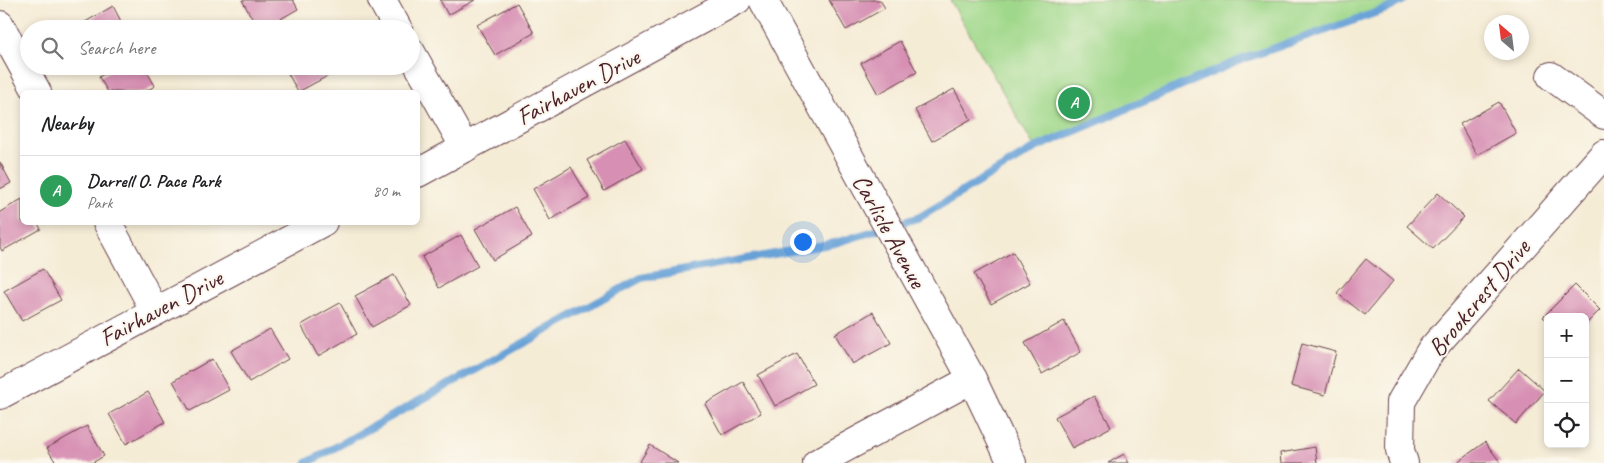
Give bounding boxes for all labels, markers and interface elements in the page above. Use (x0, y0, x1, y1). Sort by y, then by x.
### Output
north arrow (1484, 15, 1529, 60)
search box (20, 20, 420, 75)
icon: search (38, 34, 66, 62)
text: Search here (78, 36, 155, 60)
street label: Fairhaven Drive (511, 40, 647, 133)
pin: A (1058, 84, 1090, 122)
text: Nearby (40, 110, 93, 136)
text: Darrell O. Pace Park (87, 169, 220, 193)
street label: Carlisle Avenue (845, 169, 934, 295)
text: A (52, 181, 60, 201)
text: 80 m (373, 181, 400, 201)
text: Park (87, 193, 112, 213)
your location (790, 229, 816, 255)
street label: Brookcrest Drive (1421, 232, 1538, 363)
street label: Fairhaven Drive (94, 261, 230, 354)
map controls (1544, 313, 1589, 448)
button: + (1544, 313, 1589, 358)
button: − (1544, 358, 1589, 403)
button: locate (1544, 403, 1589, 448)

